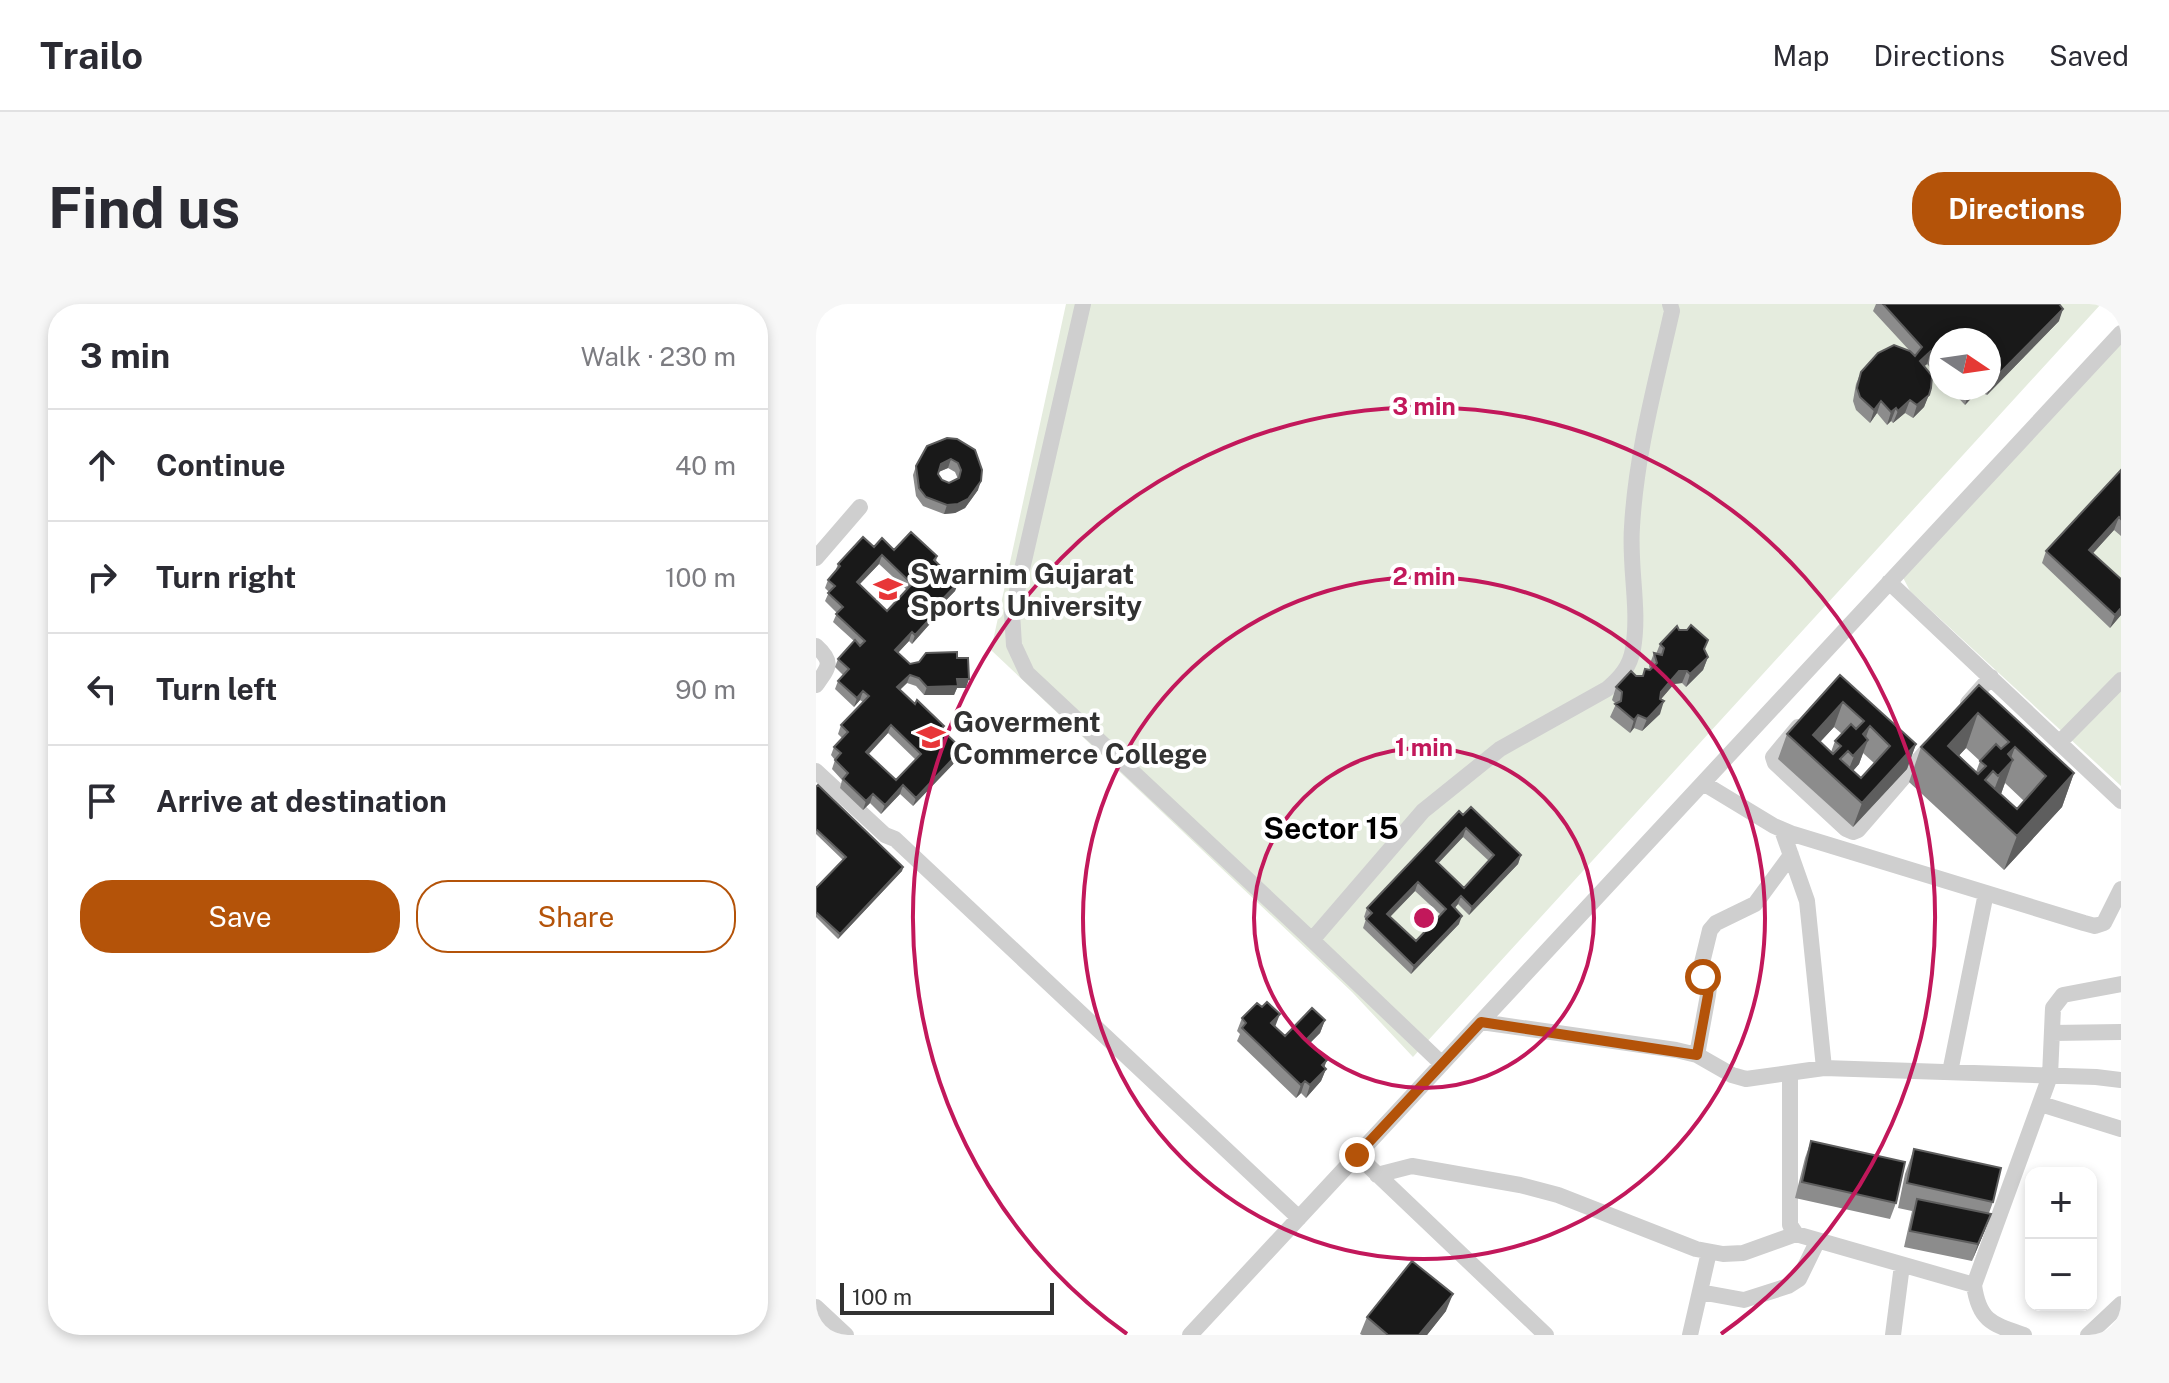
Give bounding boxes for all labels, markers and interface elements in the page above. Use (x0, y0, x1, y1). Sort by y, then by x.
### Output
text: Trailo (40, 33, 143, 78)
text: Map (1773, 39, 1829, 72)
text: Directions (1873, 39, 2005, 72)
text: Saved (2049, 39, 2129, 72)
button: Directions (1912, 172, 2121, 245)
text: Find us (48, 175, 240, 241)
north arrow (1929, 328, 2001, 400)
text: 3 min (80, 336, 170, 376)
text: Walk · 230 m (581, 341, 736, 372)
text: 3 min (1392, 392, 1456, 420)
icon: ahead (80, 443, 124, 487)
text: Continue (156, 447, 286, 483)
text: 40 m (675, 450, 736, 481)
icon: right (80, 555, 124, 599)
place label: Swarnim Gujarat Sports University (910, 557, 1142, 622)
text: Turn right (156, 559, 296, 595)
text: 100 m (665, 562, 736, 593)
text: 2 min (1393, 562, 1455, 590)
school or university icon: Swarnim Gujarat Sports University (873, 574, 903, 604)
icon: left (80, 667, 124, 711)
text: Turn left (156, 671, 277, 707)
text: 90 m (675, 674, 736, 705)
place label: Goverment Commerce College (953, 705, 1207, 770)
school or university icon: Goverment Commerce College (916, 722, 946, 752)
text: 1 min (1395, 733, 1453, 761)
icon: arrive (80, 779, 124, 823)
text: Arrive at destination (156, 783, 447, 819)
district label: Sector 15 (1263, 810, 1399, 846)
button: Save (80, 880, 400, 953)
button: Share (416, 880, 736, 953)
centre of rings (1410, 904, 1438, 932)
route start (1685, 959, 1721, 995)
route end (1339, 1137, 1375, 1173)
map controls (2025, 1167, 2097, 1311)
button: + (2025, 1167, 2097, 1239)
button: − (2025, 1239, 2097, 1311)
scale bar (840, 1279, 1054, 1315)
text: 100 m (852, 1284, 912, 1310)

